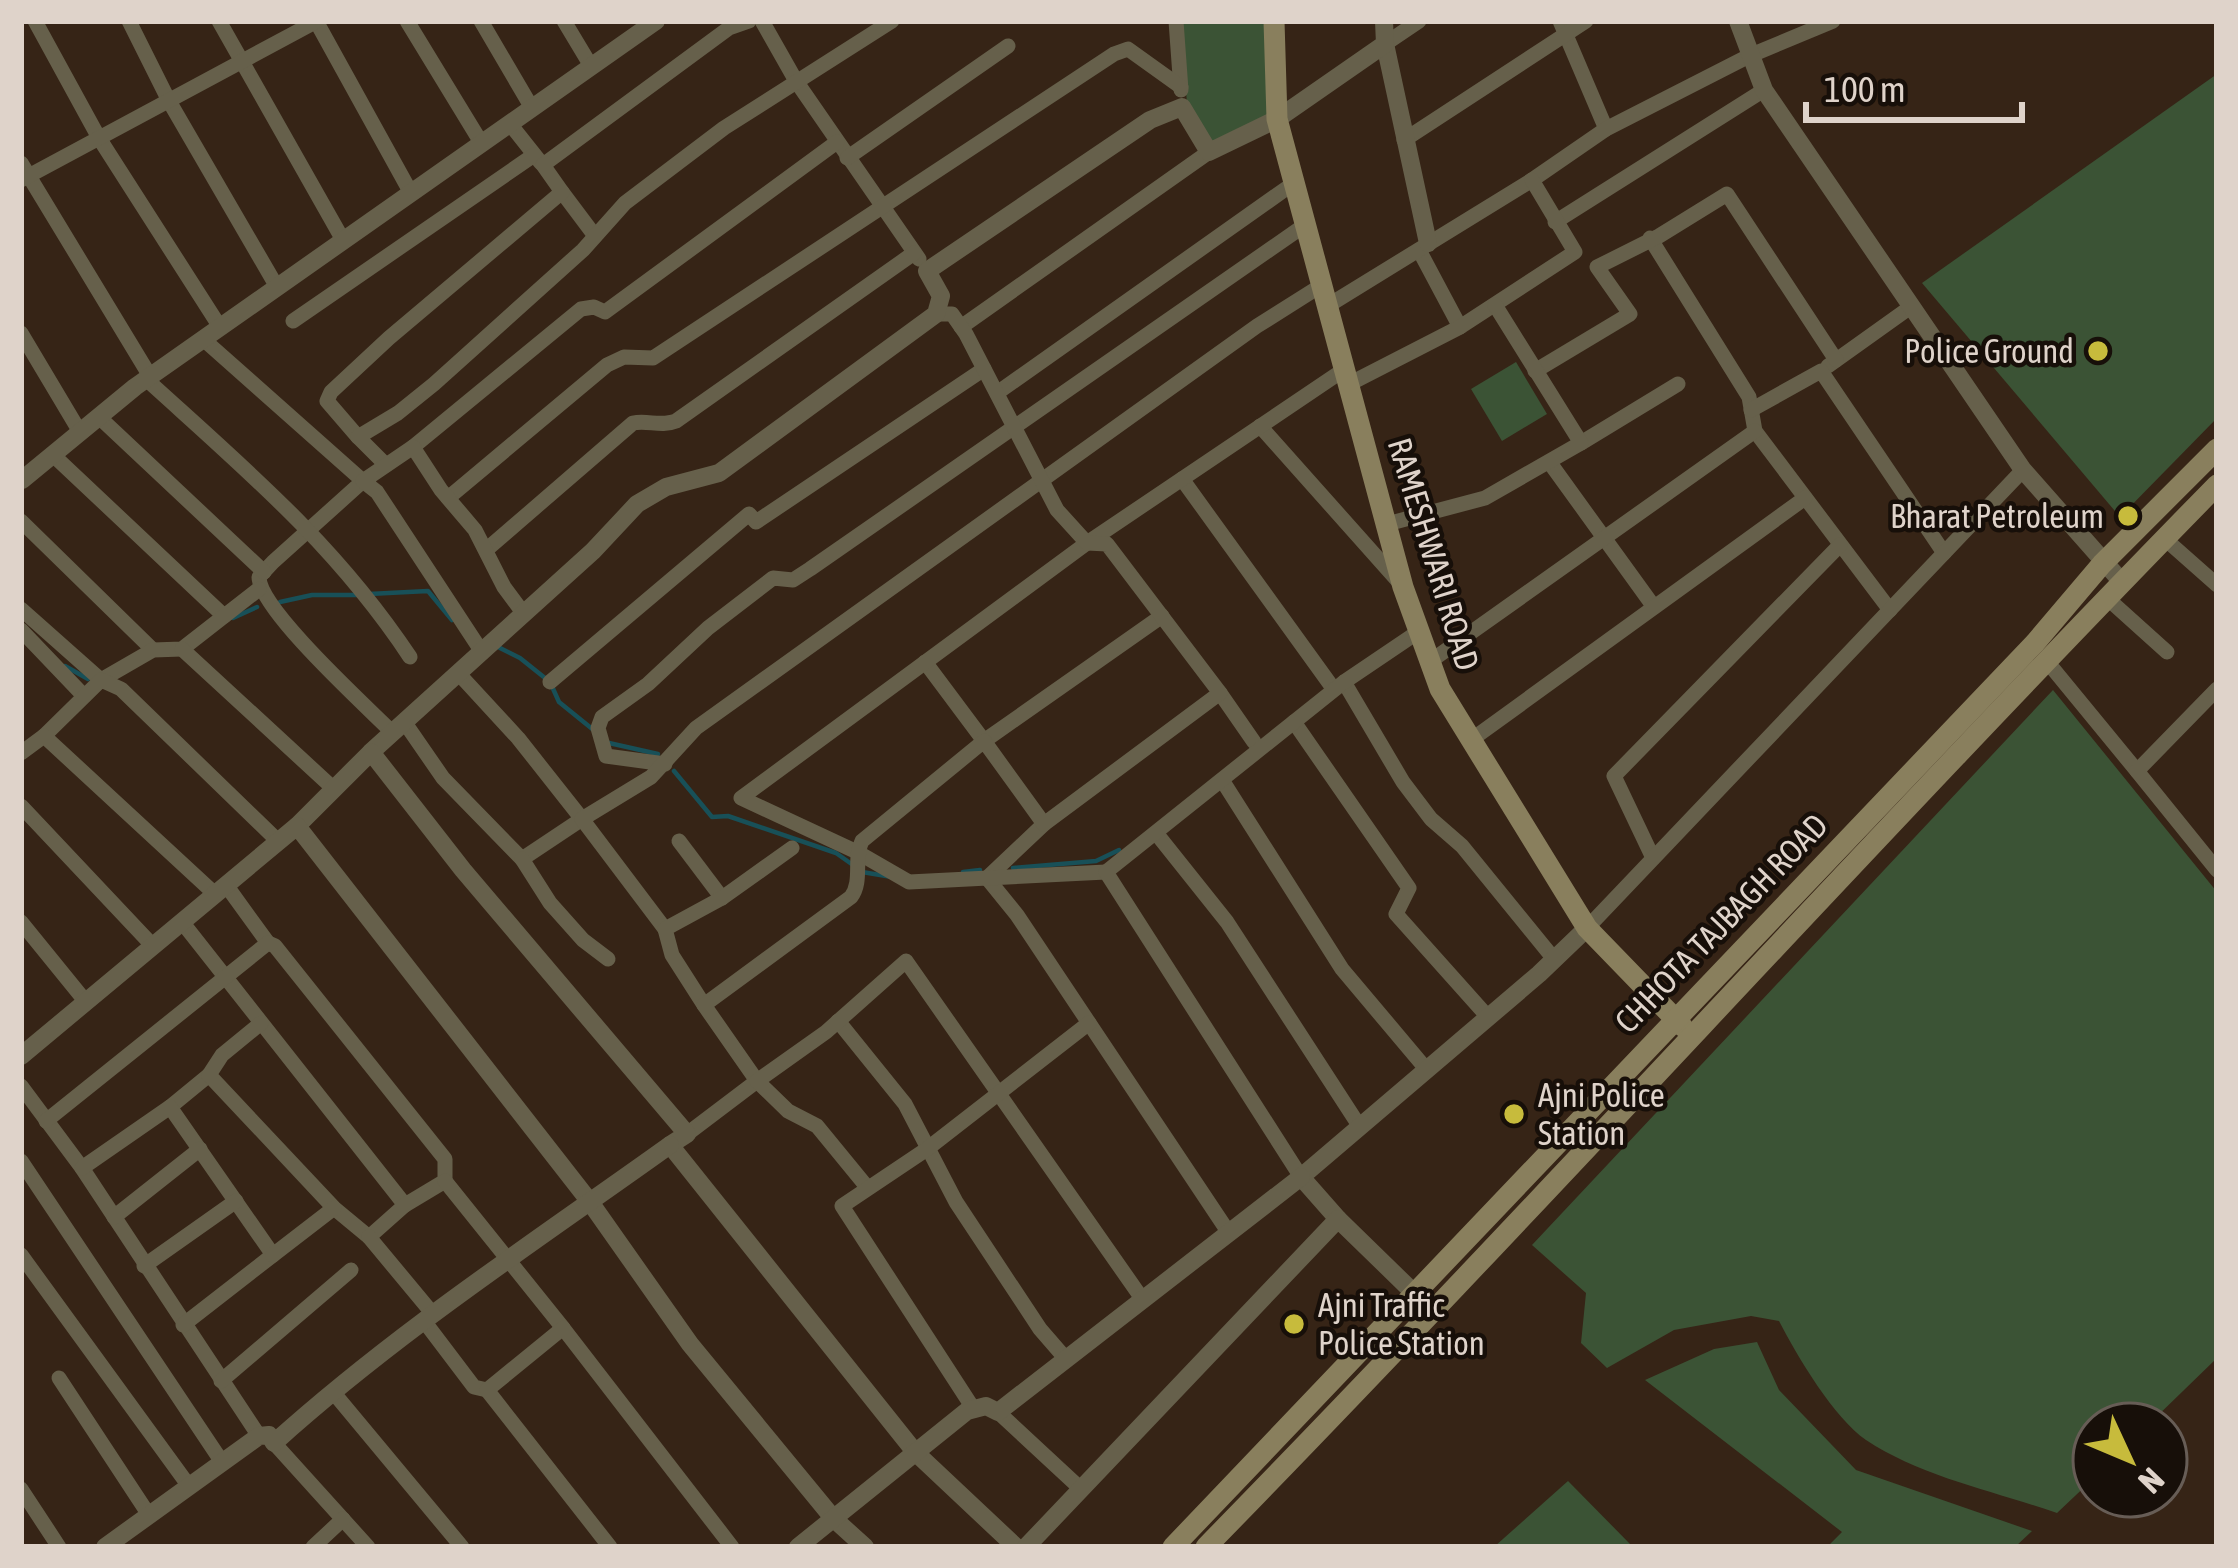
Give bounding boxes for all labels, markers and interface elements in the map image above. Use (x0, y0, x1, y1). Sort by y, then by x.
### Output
scale bar (1806, 48, 2022, 122)
text: 100 m (1824, 68, 1906, 110)
place label: Police Ground (1904, 332, 2074, 370)
marker: Police Ground (2085, 338, 2111, 364)
street label: RAMESHWARI ROAD (1381, 433, 1487, 675)
place label: Bharat Petroleum (1890, 497, 2104, 535)
marker: Bharat Petroleum (2115, 503, 2141, 529)
street label: CHHOTA TAJBAGH ROAD (1607, 806, 1835, 1040)
place label: Ajni Police Station (1538, 1076, 1665, 1152)
marker: Ajni Police Station (1501, 1101, 1527, 1127)
place label: Ajni Traffic Police Station (1318, 1286, 1485, 1362)
marker: Ajni Traffic Police Station (1281, 1311, 1307, 1337)
north arrow (2070, 1400, 2190, 1520)
text: N (2131, 1461, 2172, 1501)

